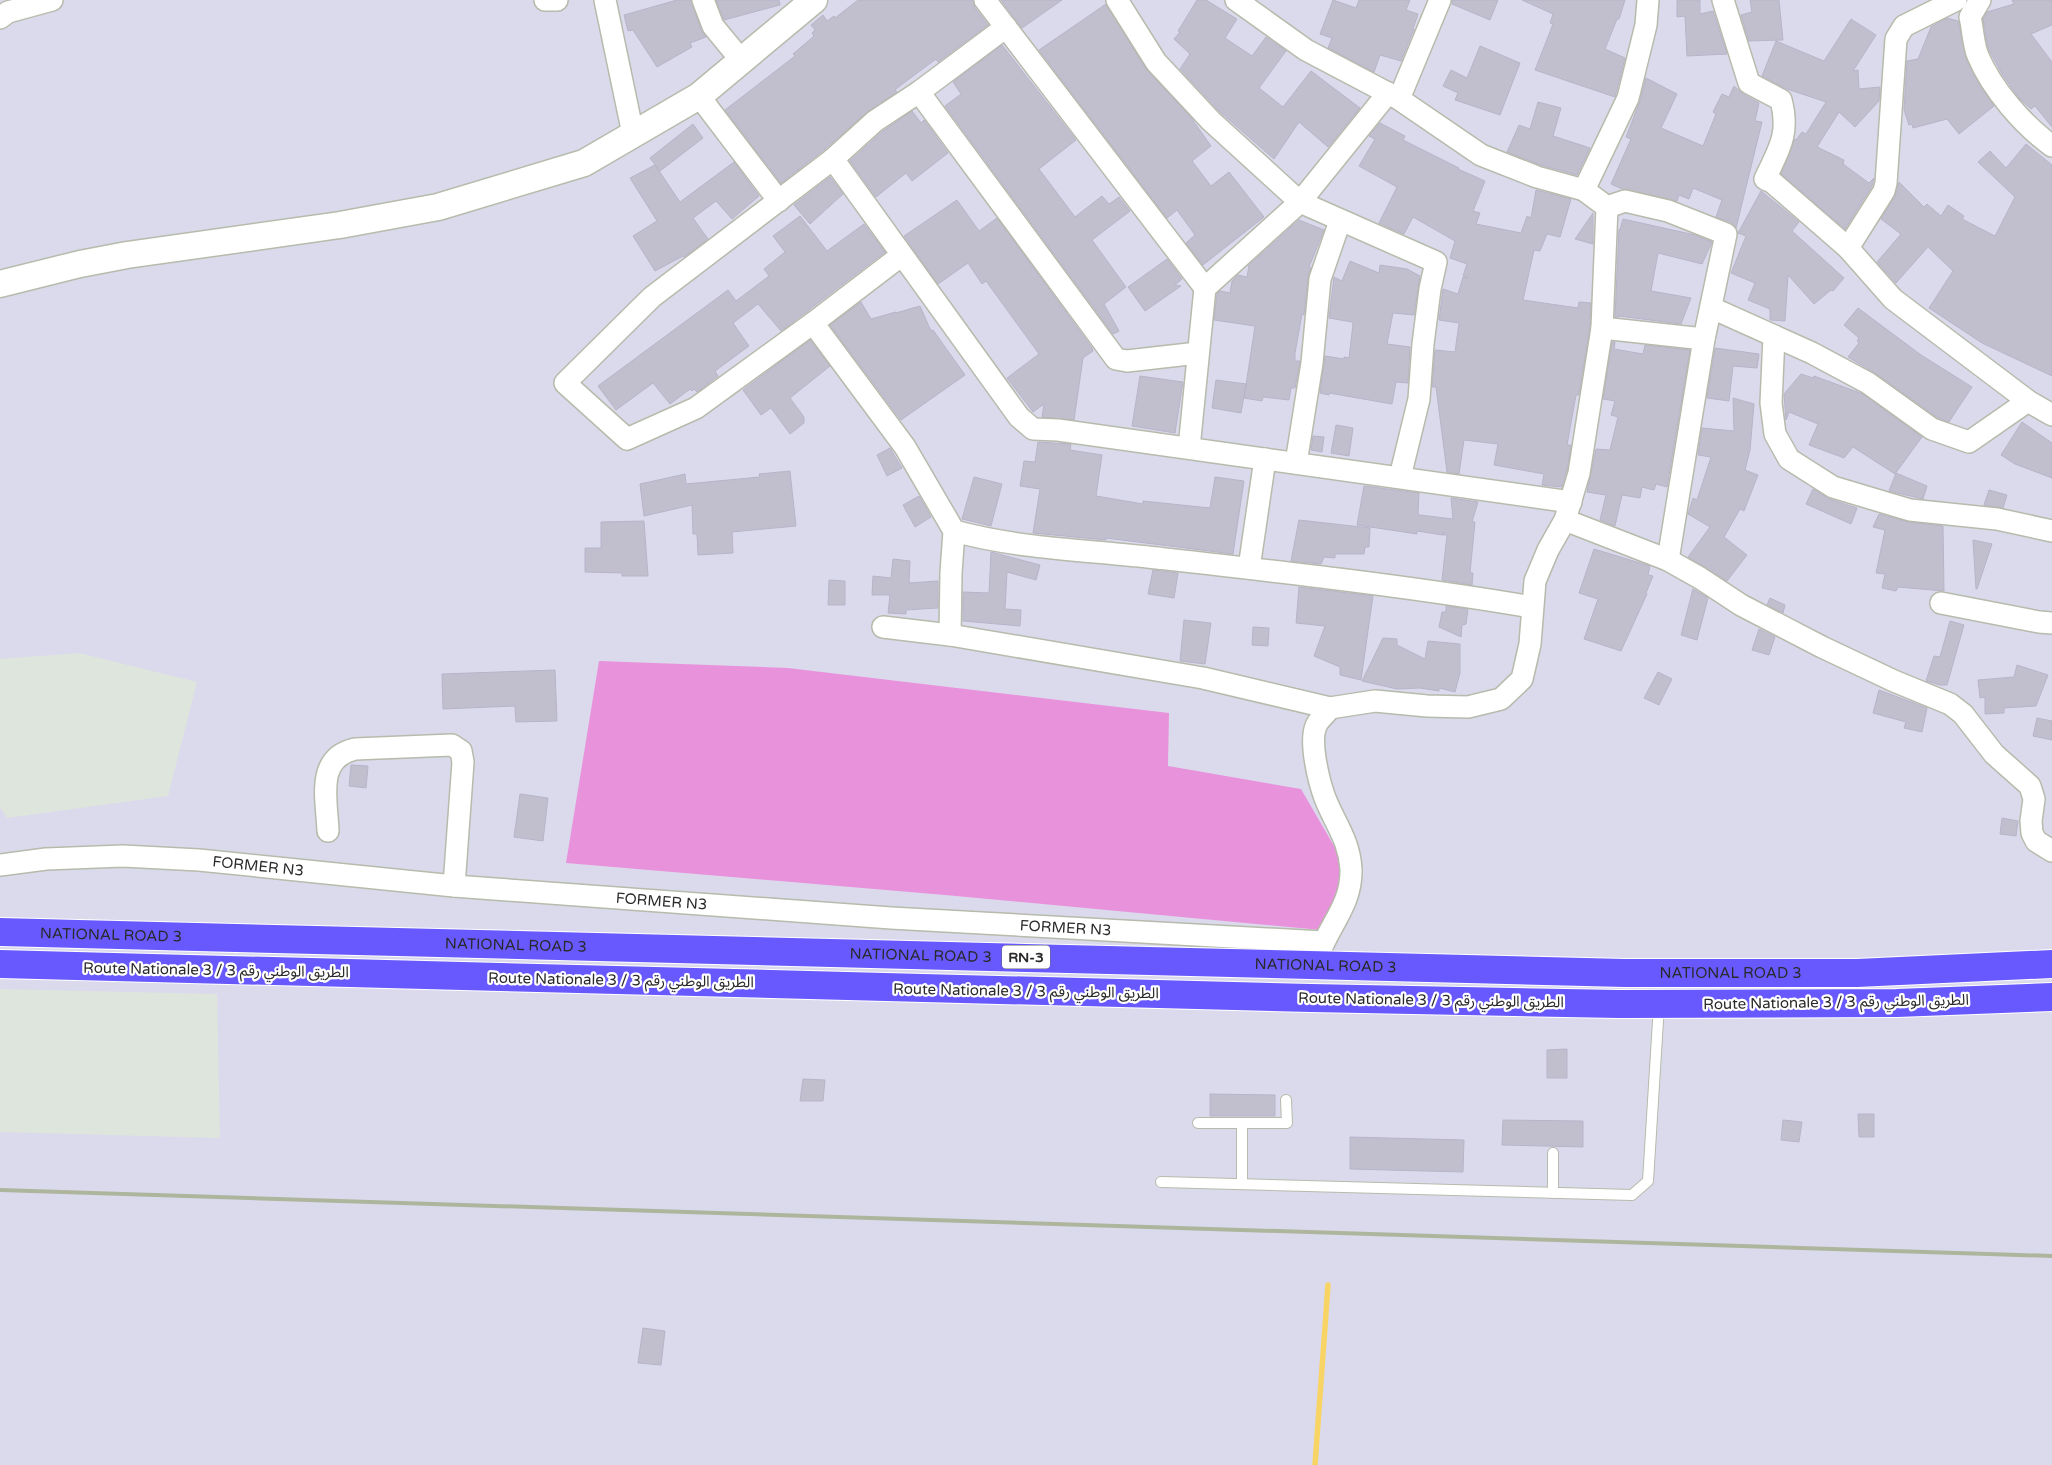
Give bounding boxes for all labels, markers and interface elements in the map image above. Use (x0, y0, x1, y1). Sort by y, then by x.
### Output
street label: FORMER N3 (212, 852, 305, 880)
street label: FORMER N3 (615, 889, 708, 914)
street label: FORMER N3 (1019, 916, 1112, 939)
street label: NATIONAL ROAD 3 (40, 924, 182, 946)
street label: NATIONAL ROAD 3 (445, 934, 587, 956)
street label: NATIONAL ROAD 3 (849, 944, 992, 966)
road number: RN-3 (1002, 946, 1050, 969)
street label: NATIONAL ROAD 3 (1254, 955, 1397, 976)
street label: Route Nationale 3 / الطريق الوطني رقم 3 (83, 959, 349, 984)
street label: NATIONAL ROAD 3 (1659, 964, 1802, 982)
street label: Route Nationale 3 / الطريق الوطني رقم 3 (488, 969, 754, 994)
street label: Route Nationale 3 / الطريق الوطني رقم 3 (893, 980, 1159, 1005)
street label: Route Nationale 3 / الطريق الوطني رقم 3 (1298, 989, 1564, 1014)
street label: Route Nationale 3 / الطريق الوطني رقم 3 (1703, 991, 1969, 1016)

